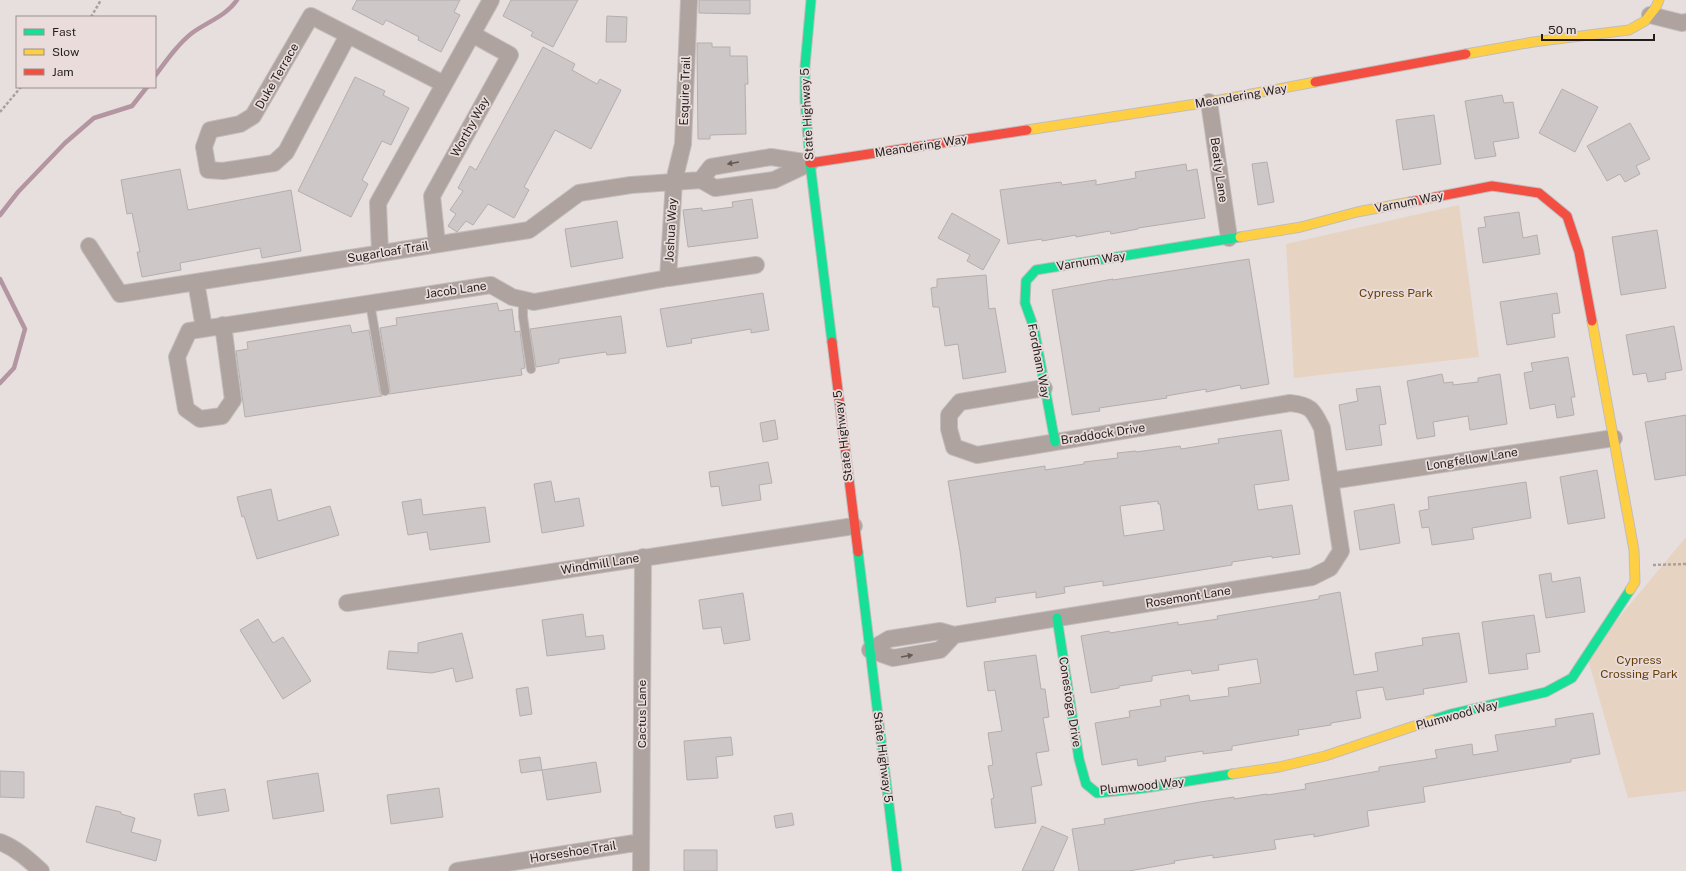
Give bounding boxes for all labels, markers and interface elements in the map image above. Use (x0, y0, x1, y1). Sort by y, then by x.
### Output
legend (16, 16, 156, 88)
scale bar (1542, 16, 1654, 42)
text: 50 m (1548, 23, 1576, 37)
text: Fast (52, 25, 77, 39)
street label: Duke Terrace (253, 40, 302, 111)
text: Slow (52, 45, 80, 59)
street label: Esquire Trail (677, 56, 693, 126)
text: Jam (52, 65, 74, 79)
street label: State Highway 5 (798, 67, 816, 160)
street label: Meandering Way (1194, 81, 1289, 111)
street label: Worthy Way (448, 94, 492, 159)
street label: Meandering Way (874, 132, 969, 160)
street label: Beatly Lane (1208, 137, 1231, 204)
one-way arrow (727, 161, 739, 167)
street label: Varnum Way (1373, 188, 1445, 216)
street label: Joshua Way (662, 197, 680, 263)
street label: Sugarloaf Trail (346, 239, 430, 265)
street label: Varnum Way (1056, 249, 1127, 273)
street label: Jacob Lane (424, 279, 488, 301)
park label: Cypress Park (1359, 286, 1433, 300)
street label: Fordham Way (1025, 322, 1053, 400)
street label: State Highway 5 (830, 389, 856, 482)
street label: Braddock Drive (1060, 420, 1146, 448)
street label: Longfellow Lane (1425, 445, 1519, 473)
street label: Windmill Lane (560, 551, 640, 577)
street label: Rosemont Lane (1144, 583, 1232, 611)
one-way arrow (901, 652, 913, 658)
park label: Cypress Crossing Park (1600, 653, 1678, 681)
street label: Conestoga Drive (1056, 656, 1084, 748)
street label: Cactus Lane (635, 679, 649, 748)
street label: Plumwood Way (1414, 697, 1500, 733)
street label: State Highway 5 (870, 711, 896, 804)
street label: Plumwood Way (1099, 775, 1185, 797)
street label: Horseshoe Trail (529, 838, 618, 866)

